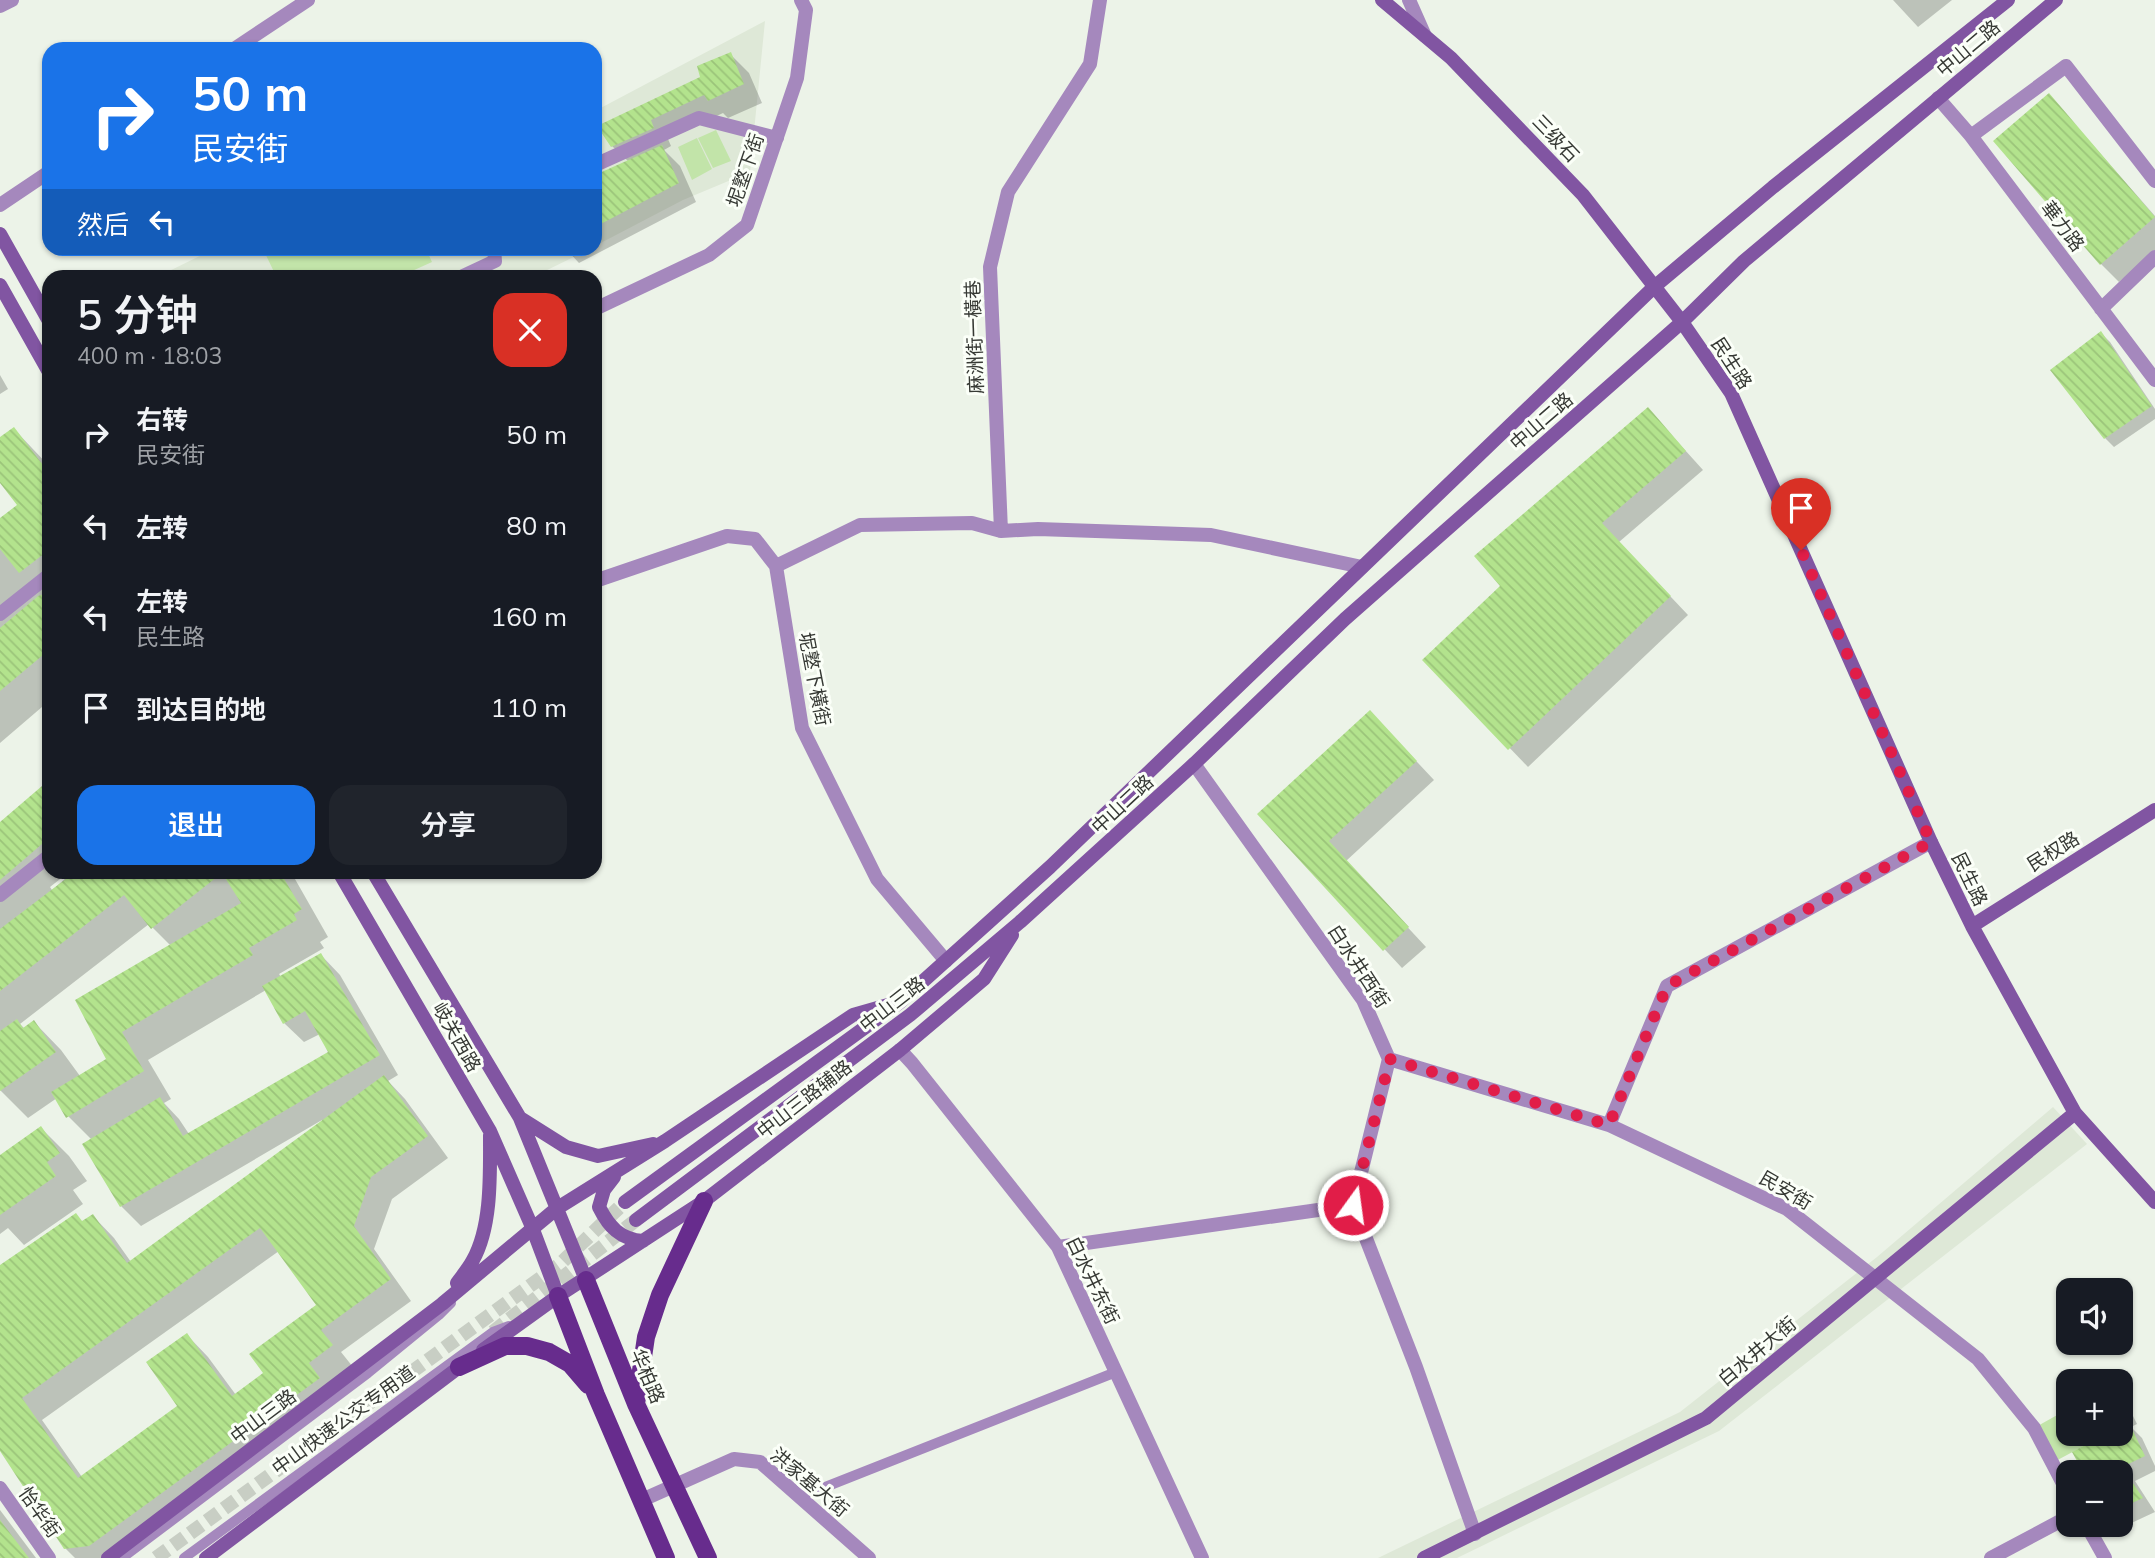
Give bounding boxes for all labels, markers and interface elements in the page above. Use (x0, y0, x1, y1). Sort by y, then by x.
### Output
street label: 中山二路 (1931, 14, 2005, 82)
text: 50 m (192, 62, 308, 123)
icon: right (77, 70, 168, 161)
street label: 三级石 (1528, 109, 1584, 167)
text: 民安街 (192, 128, 288, 168)
street label: 坭墪下街 (721, 130, 769, 210)
street label: 華力路 (2036, 196, 2090, 256)
icon: left (143, 203, 181, 241)
text: 然后 (77, 208, 129, 241)
street label: 麻洲街一橫巷 (960, 280, 988, 394)
text: 5 分钟 (77, 288, 197, 341)
button: close (493, 293, 567, 367)
street label: 民生路 (1706, 333, 1758, 393)
text: 400 m · 18:03 (77, 341, 222, 370)
street label: 中山二路 (1504, 387, 1578, 455)
text: 右转 (136, 403, 188, 436)
icon: right (77, 416, 115, 454)
text: 50 m (506, 418, 567, 451)
text: 民安街 (136, 440, 205, 469)
pin (1771, 478, 1831, 550)
icon: arrive (1782, 489, 1820, 527)
icon: left (77, 507, 115, 545)
text: 80 m (506, 509, 567, 542)
text: 左转 (136, 511, 188, 544)
text: 左转 (136, 585, 188, 618)
icon: left (77, 598, 115, 636)
text: 160 m (491, 600, 567, 633)
text: 民生路 (136, 622, 205, 651)
street label: 坭墪下橫街 (794, 630, 836, 728)
icon: arrive (77, 689, 115, 727)
text: 110 m (491, 691, 567, 724)
text: 到达目的地 (136, 693, 266, 726)
street label: 中山二路 (1086, 769, 1158, 839)
button: 退出 (77, 785, 315, 865)
button: 分享 (329, 785, 567, 865)
street label: 民权路 (2022, 826, 2084, 876)
street label: 民生路 (1947, 848, 1993, 910)
street label: 白水井西街 (1323, 920, 1395, 1012)
street label: 中山三路 (855, 971, 929, 1037)
street label: 岐关西路 (428, 998, 486, 1076)
street label: 中山三路辅路 (752, 1054, 856, 1144)
street label: 民安街 (1755, 1165, 1817, 1215)
position arrow (1316, 1168, 1390, 1242)
street label: 白水井东街 (1061, 1232, 1125, 1328)
map controls (2056, 1278, 2133, 1537)
button: sound (2056, 1278, 2133, 1355)
street label: 白水井大街 (1713, 1311, 1801, 1391)
street label: 华柏路 (626, 1345, 670, 1407)
street label: 中山快速公交专用道 (267, 1360, 419, 1480)
button: + (2056, 1369, 2133, 1446)
street label: 中山三路 (225, 1384, 301, 1448)
street label: 洪家基大街 (766, 1442, 854, 1522)
button: − (2056, 1460, 2133, 1537)
street label: 怡华街 (14, 1482, 66, 1542)

